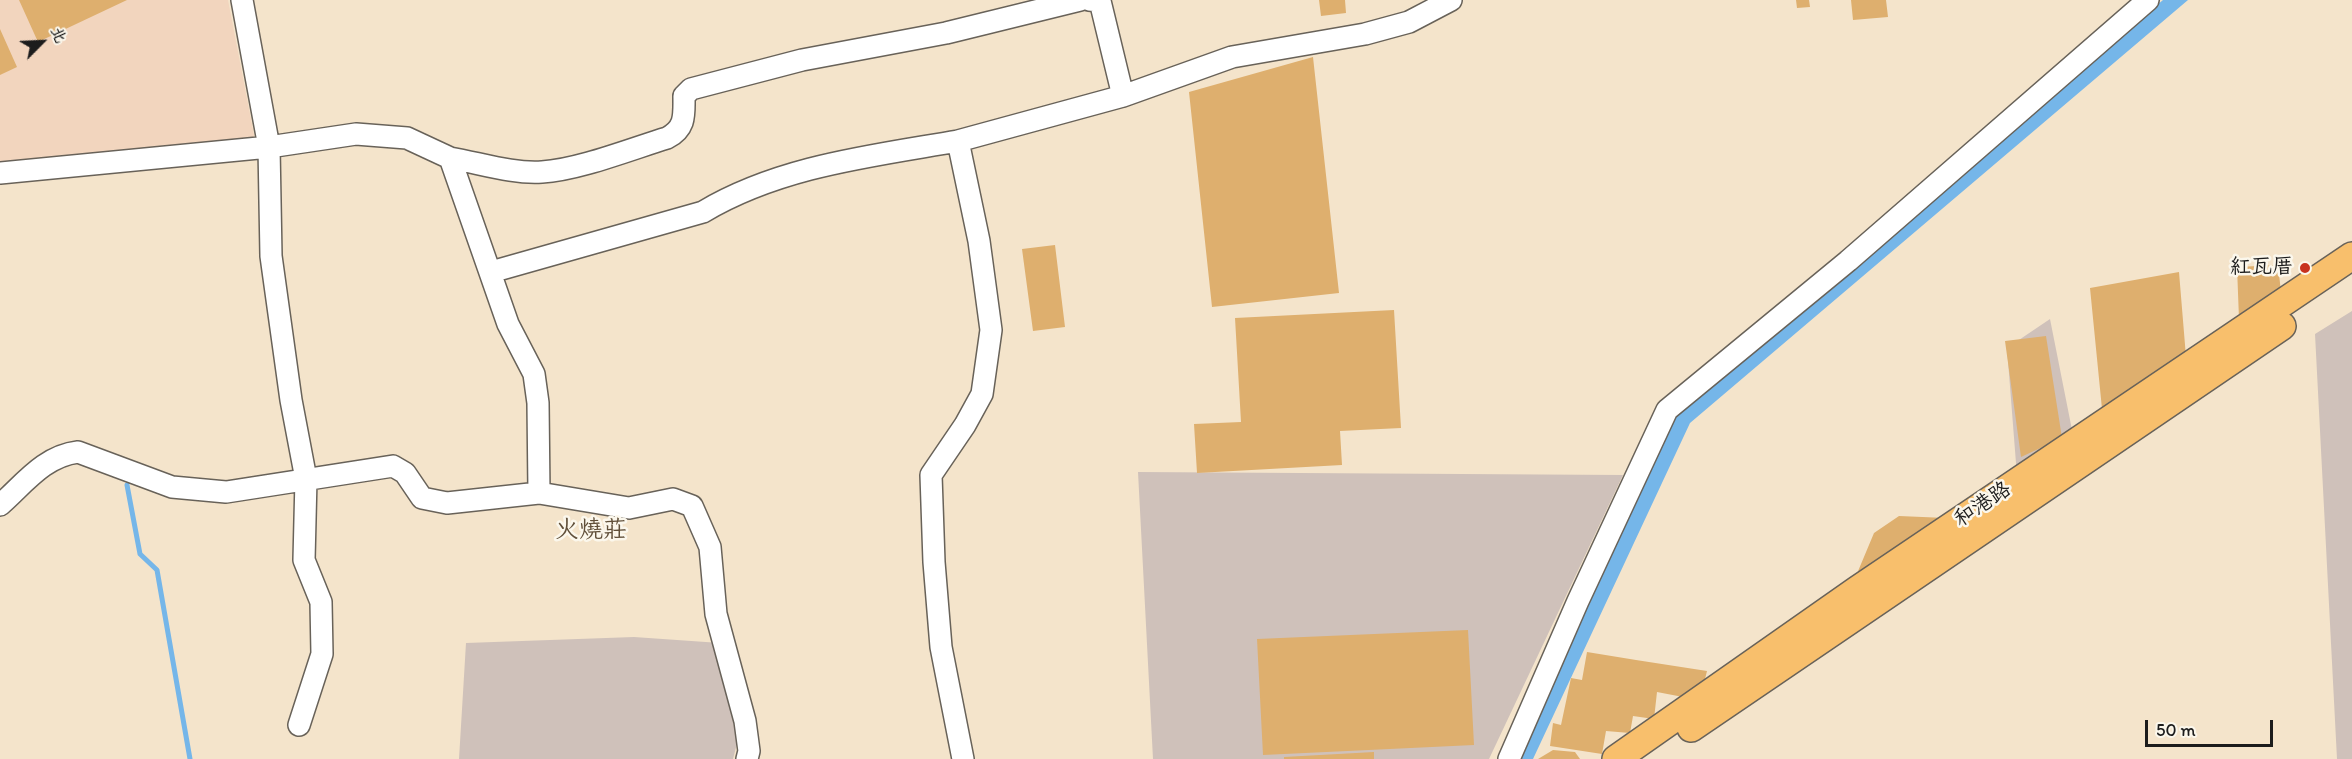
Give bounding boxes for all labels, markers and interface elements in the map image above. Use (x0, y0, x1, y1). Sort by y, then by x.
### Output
north arrow (12, 12, 72, 72)
text: 北 (47, 23, 71, 46)
place label: 紅瓦厝 (2230, 255, 2293, 281)
marker: 紅瓦厝 (2298, 261, 2312, 275)
street label: 和港路 (1950, 477, 2016, 533)
district label: 火燒莊 (555, 517, 627, 545)
scale bar (2148, 708, 2276, 746)
text: 50 m (2156, 719, 2196, 741)

